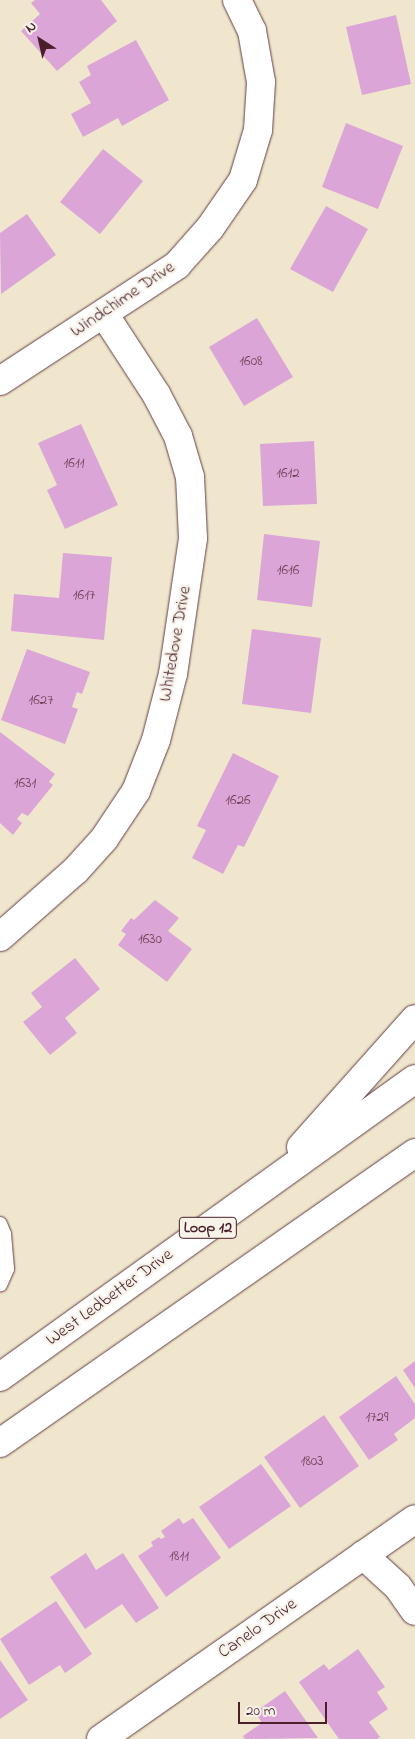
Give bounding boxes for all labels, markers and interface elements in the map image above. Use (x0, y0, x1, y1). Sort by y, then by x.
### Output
north arrow (15, 15, 65, 65)
text: N (21, 16, 41, 39)
street label: Windchime Drive (67, 257, 179, 343)
house number: 1608 (239, 353, 263, 371)
house number: 1611 (64, 455, 84, 473)
house number: 1612 (276, 465, 300, 483)
house number: 1616 (277, 562, 299, 580)
street label: Whitedove Drive (155, 585, 197, 703)
house number: 1617 (73, 587, 95, 605)
house number: 1627 (28, 692, 54, 710)
house number: 1631 (14, 775, 36, 793)
house number: 1626 (225, 792, 251, 810)
house number: 1630 (138, 931, 162, 949)
road number: Loop 12 (178, 1214, 238, 1242)
street label: West Ledbetter Drive (42, 1245, 178, 1351)
house number: 1729 (366, 1409, 388, 1427)
house number: 1803 (300, 1453, 324, 1471)
house number: 1811 (169, 1548, 189, 1566)
street label: Canelo Drive (215, 1594, 301, 1664)
scale bar (240, 1692, 329, 1724)
text: 20 m (246, 1700, 275, 1722)

